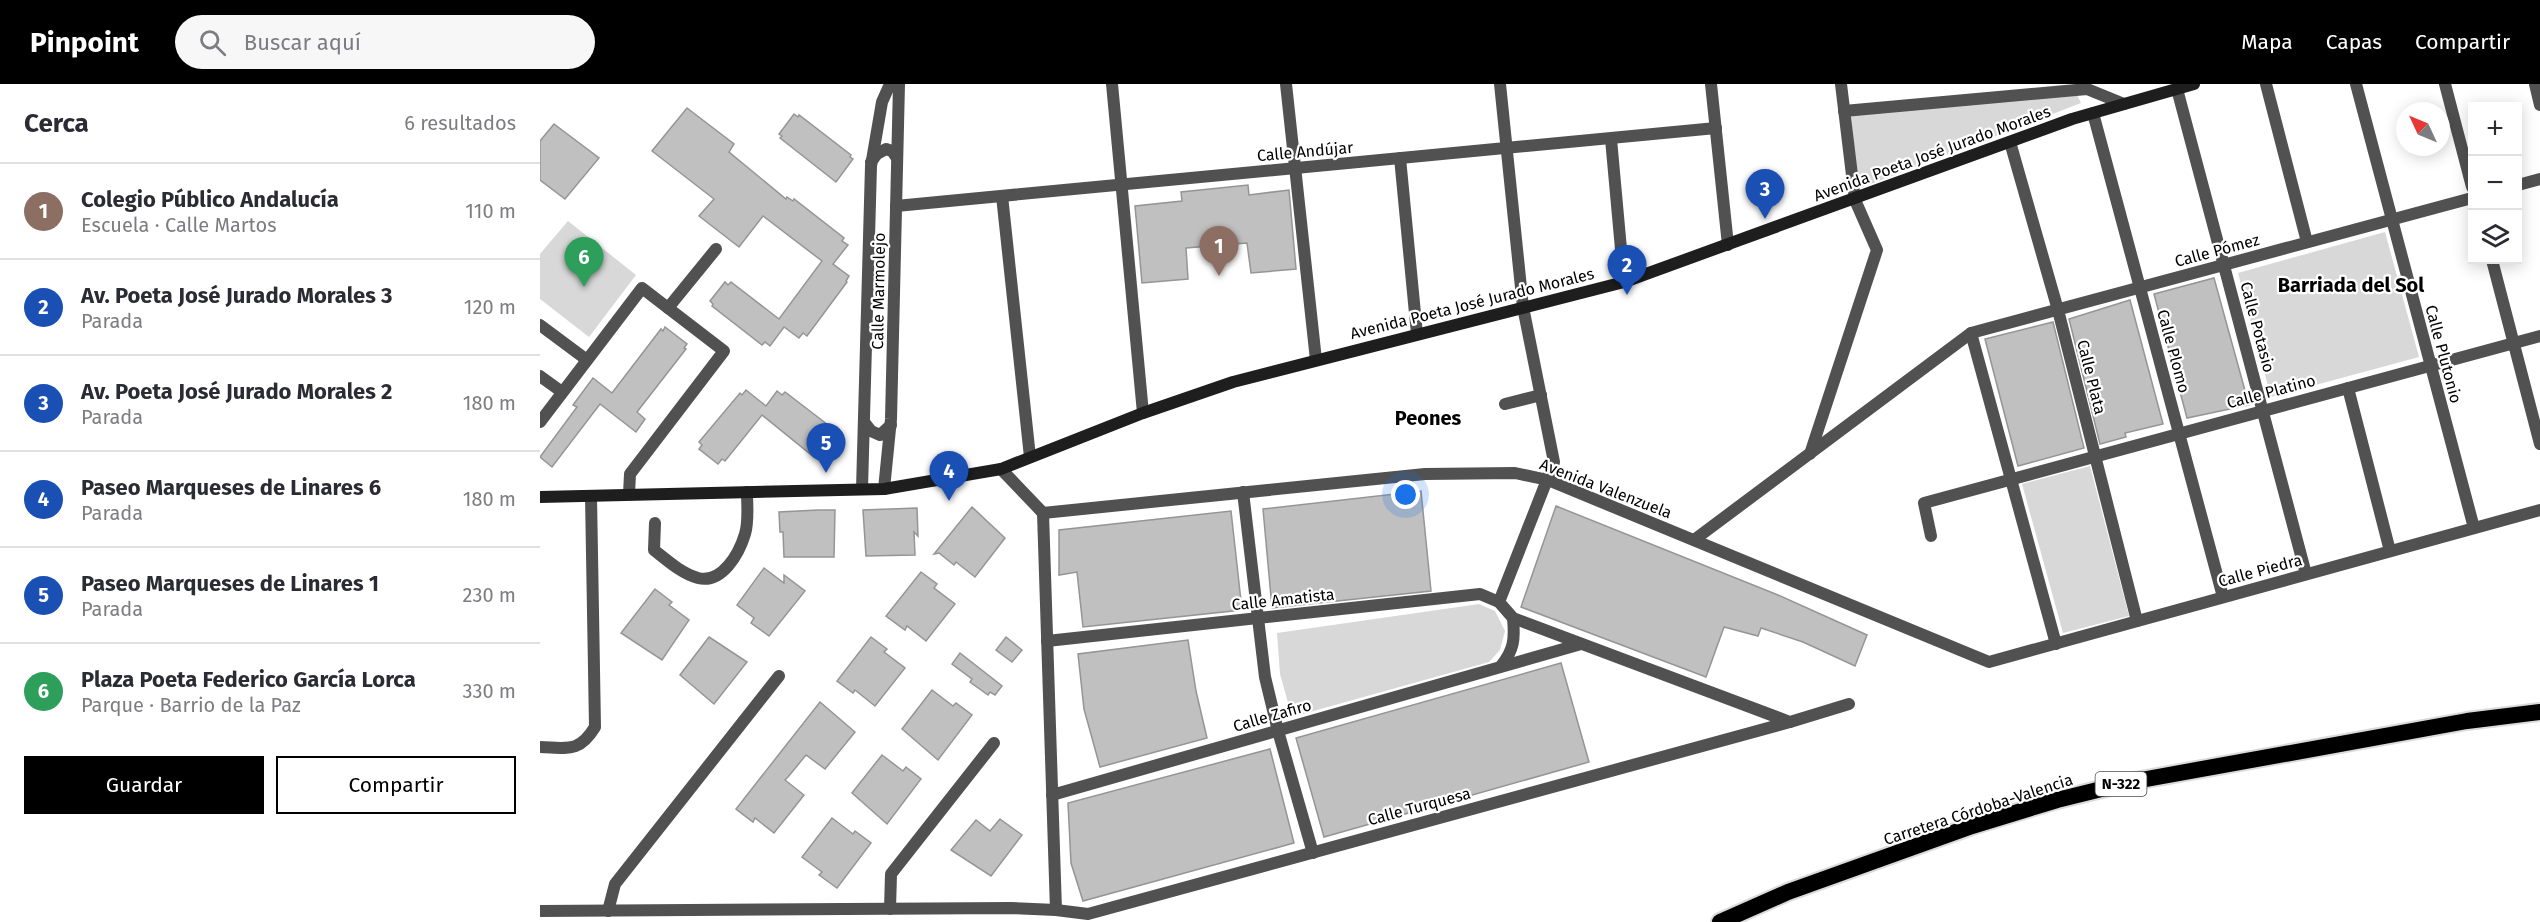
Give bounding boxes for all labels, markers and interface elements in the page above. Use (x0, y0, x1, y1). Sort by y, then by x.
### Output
search box (175, 15, 595, 69)
text: Pinpoint (30, 26, 139, 59)
icon: search (196, 26, 229, 59)
text: Buscar aquí (244, 29, 361, 56)
text: Mapa (2241, 29, 2293, 55)
text: Capas (2326, 29, 2382, 55)
text: Compartir (2415, 29, 2510, 55)
street label: Avenida Poeta José Jurado Morales (1811, 102, 2053, 205)
north arrow (2396, 102, 2450, 156)
map controls (2468, 102, 2522, 264)
button: + (2468, 102, 2522, 156)
text: Cerca (24, 108, 89, 139)
text: 6 resultados (404, 111, 516, 135)
street label: Calle Andújar (1256, 138, 1355, 165)
button: − (2468, 156, 2522, 210)
pin: 3 (1746, 170, 1784, 219)
text: Colegio Público Andalucía (81, 186, 339, 213)
text: 1 (39, 199, 48, 223)
text: 110 m (465, 199, 516, 223)
button: layers (2468, 210, 2522, 264)
text: Escuela · Calle Martos (81, 213, 276, 237)
pin: 1 (1200, 226, 1238, 276)
street label: Calle Pómez (2173, 230, 2262, 271)
street label: Calle Marmolejo (868, 232, 889, 350)
pin: 6 (564, 238, 603, 287)
pin: 2 (1608, 246, 1646, 295)
street label: Avenida Poeta José Jurado Morales (1348, 264, 1596, 343)
district label: Barriada del Sol (2278, 273, 2424, 297)
street label: Calle Potasio (2236, 280, 2279, 375)
text: Av. Poeta José Jurado Morales 3 (81, 282, 393, 309)
text: 2 (38, 295, 49, 319)
text: 120 m (464, 295, 516, 319)
street label: Calle Plutonio (2421, 303, 2466, 405)
street label: Calle Plomo (2153, 307, 2194, 395)
text: Parada (81, 309, 143, 333)
street label: Calle Plata (2073, 338, 2110, 416)
street label: Calle Platino (2225, 371, 2318, 412)
text: Av. Poeta José Jurado Morales 2 (81, 378, 392, 405)
text: 3 (38, 391, 49, 415)
text: 180 m (463, 391, 516, 415)
text: Parada (81, 405, 143, 429)
district label: Peones (1395, 406, 1462, 430)
pin: 5 (806, 424, 846, 473)
pin: 4 (930, 452, 968, 501)
street label: Avenida Valenzuela (1537, 455, 1674, 522)
text: Paseo Marqueses de Linares 6 (81, 474, 381, 501)
your location (1391, 480, 1420, 509)
text: 4 (38, 487, 49, 511)
text: 180 m (463, 487, 516, 511)
text: Parada (81, 501, 143, 525)
street label: Calle Piedra (2216, 550, 2304, 591)
text: Paseo Marqueses de Linares 1 (81, 570, 379, 597)
text: 5 (38, 583, 49, 607)
text: 230 m (463, 583, 516, 607)
street label: Calle Amatista (1231, 585, 1335, 614)
text: Parada (81, 597, 143, 621)
text: Plaza Poeta Federico García Lorca (81, 666, 416, 693)
text: 6 (38, 679, 49, 703)
text: 330 m (462, 679, 516, 703)
text: Parque · Barrio de la Paz (81, 693, 301, 717)
street label: Calle Zafiro (1231, 695, 1314, 736)
button: Guardar (24, 756, 264, 814)
button: Compartir (276, 756, 516, 814)
street label: Carretera Córdoba-Valencia (1881, 770, 2075, 849)
road number: N-322 (2096, 772, 2146, 796)
street label: Calle Turquesa (1366, 784, 1473, 829)

